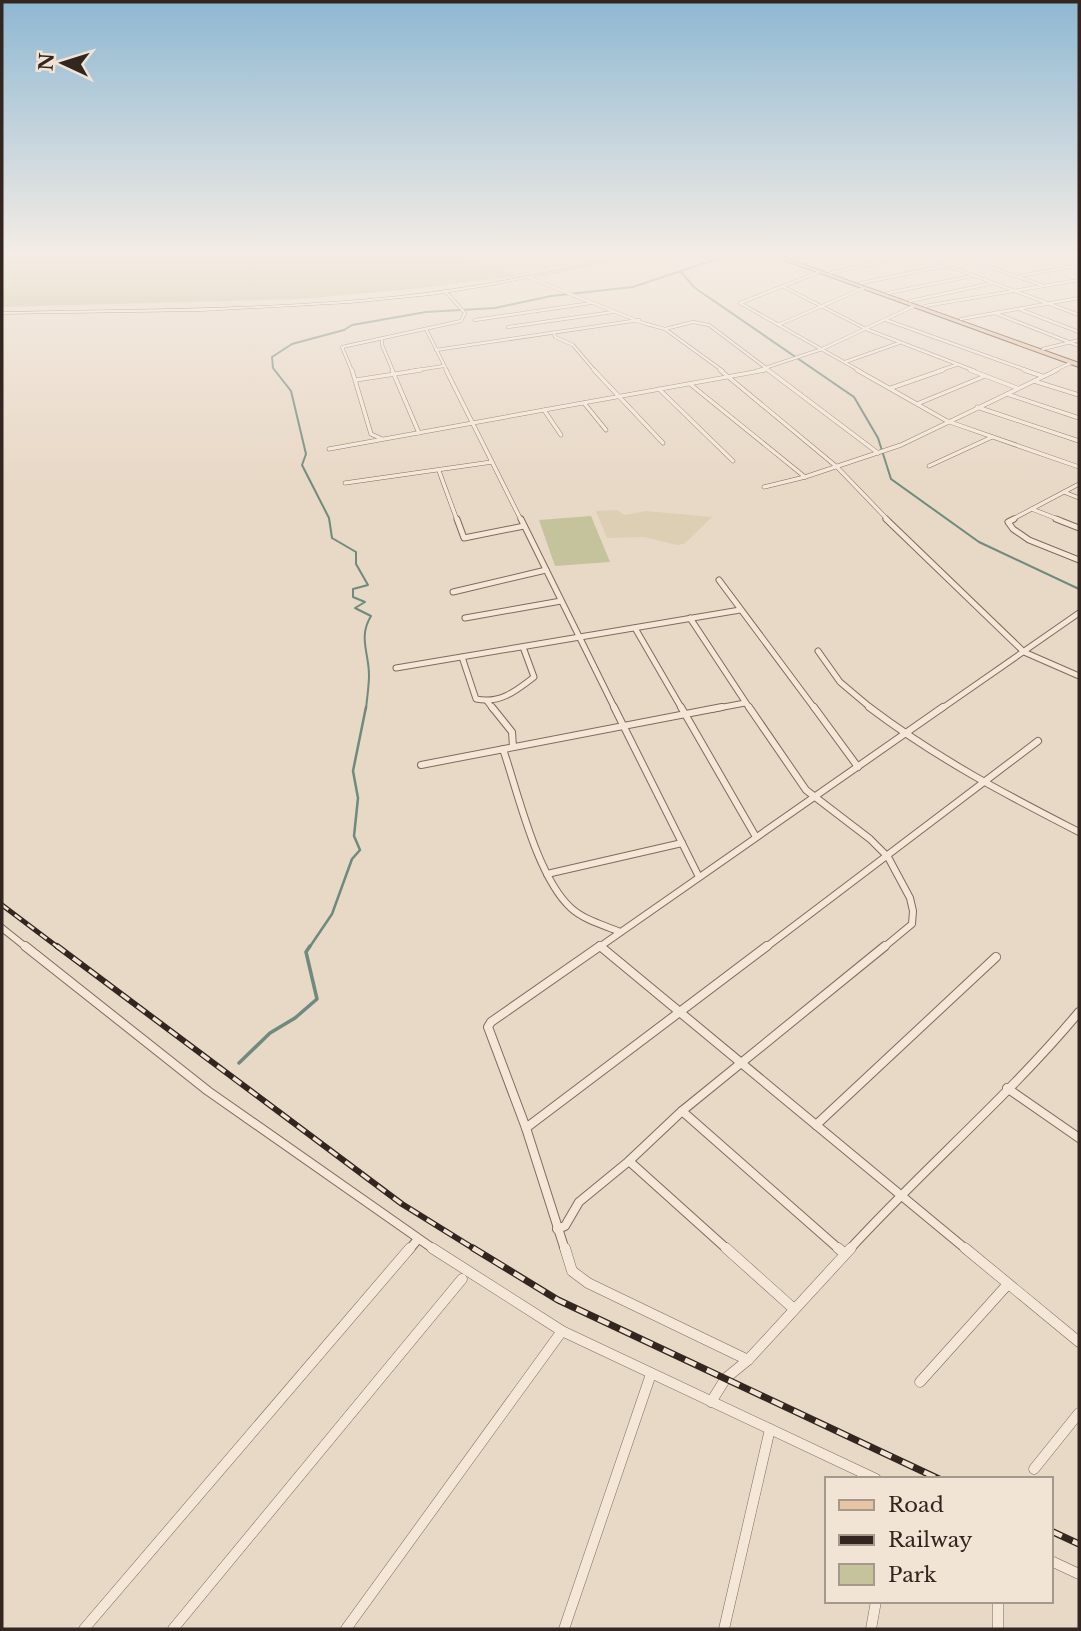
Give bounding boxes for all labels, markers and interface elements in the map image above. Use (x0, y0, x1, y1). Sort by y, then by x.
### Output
north arrow (28, 28, 98, 98)
text: N (34, 52, 59, 72)
legend (825, 1477, 1053, 1603)
text: Road (888, 1492, 944, 1518)
text: Railway (888, 1527, 973, 1553)
text: Park (888, 1562, 937, 1588)

